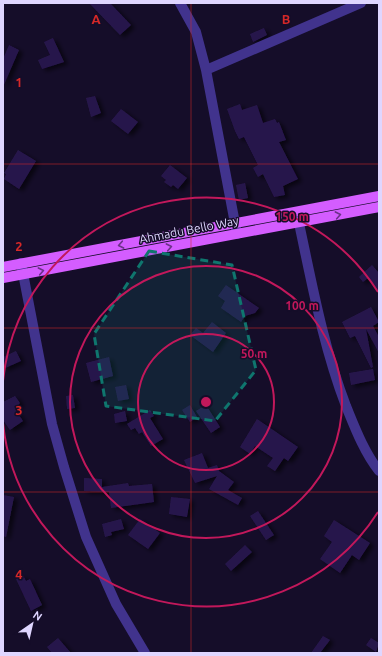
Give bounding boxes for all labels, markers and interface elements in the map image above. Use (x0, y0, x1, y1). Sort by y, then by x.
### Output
text: A (91, 12, 101, 26)
text: B (282, 12, 291, 26)
text: 1 (15, 75, 23, 89)
text: 150 m (275, 210, 309, 223)
one-way arrow (335, 211, 341, 219)
street label: Ahmadu Bello Way (138, 213, 240, 246)
text: 2 (15, 239, 23, 253)
one-way arrow (117, 240, 124, 248)
one-way arrow (166, 243, 172, 252)
one-way arrow (38, 267, 44, 275)
text: 100 m (285, 299, 319, 312)
text: 50 m (241, 347, 267, 360)
centre of rings (199, 395, 213, 409)
text: 3 (15, 403, 23, 417)
text: 4 (15, 567, 23, 581)
north arrow (12, 604, 52, 644)
text: N (31, 608, 44, 623)

